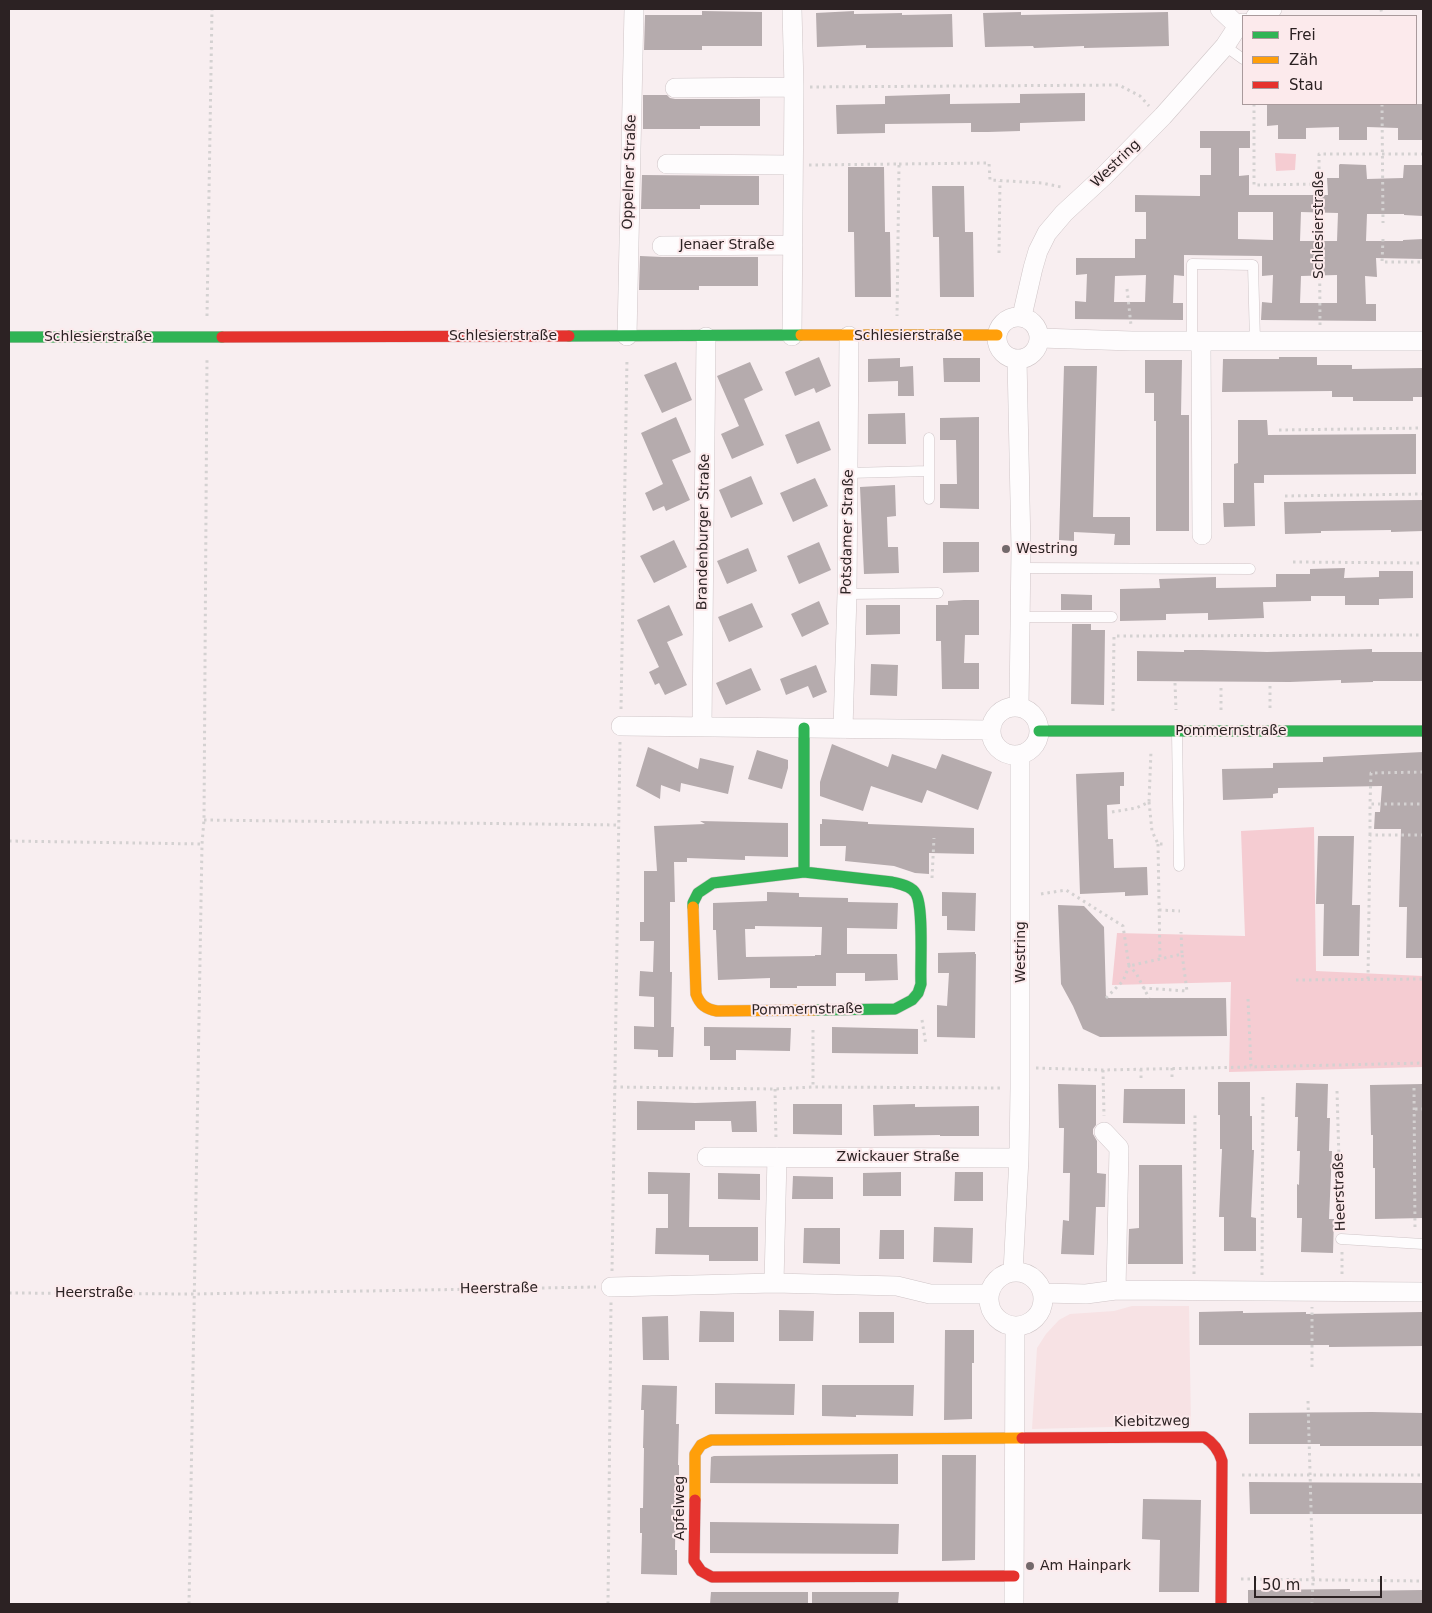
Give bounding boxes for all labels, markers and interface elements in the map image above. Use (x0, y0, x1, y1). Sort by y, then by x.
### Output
legend (1242, 15, 1417, 105)
text: Frei (1289, 26, 1316, 44)
text: Zäh (1289, 51, 1318, 69)
text: Stau (1289, 76, 1323, 94)
street label: Oppelner Straße (620, 114, 640, 230)
street label: Westring (1088, 136, 1144, 192)
street label: Schlesierstraße (1311, 171, 1327, 279)
street label: Jenaer Straße (679, 237, 775, 253)
street label: Schlesierstraße (449, 328, 557, 344)
street label: Schlesierstraße (854, 328, 962, 344)
street label: Schlesierstraße (44, 329, 152, 345)
street label: Brandenburger Straße (694, 454, 714, 610)
street label: Potsdamer Straße (839, 469, 857, 595)
place label: Westring (1016, 541, 1078, 557)
marker: Westring (1000, 543, 1012, 555)
street label: Pommernstraße (1175, 723, 1287, 739)
street label: Westring (1013, 921, 1029, 983)
street label: Pommernstraße (751, 1001, 863, 1019)
street label: Zwickauer Straße (837, 1149, 959, 1165)
street label: Heerstraße (1330, 1153, 1350, 1231)
street label: Heerstraße (460, 1280, 538, 1298)
street label: Heerstraße (55, 1285, 133, 1301)
street label: Kiebitzweg (1114, 1413, 1190, 1431)
street label: Apfelweg (672, 1476, 688, 1540)
place label: Am Hainpark (1040, 1558, 1131, 1574)
marker: Am Hainpark (1024, 1560, 1036, 1572)
scale bar (1257, 1566, 1384, 1598)
text: 50 m (1262, 1576, 1300, 1594)

